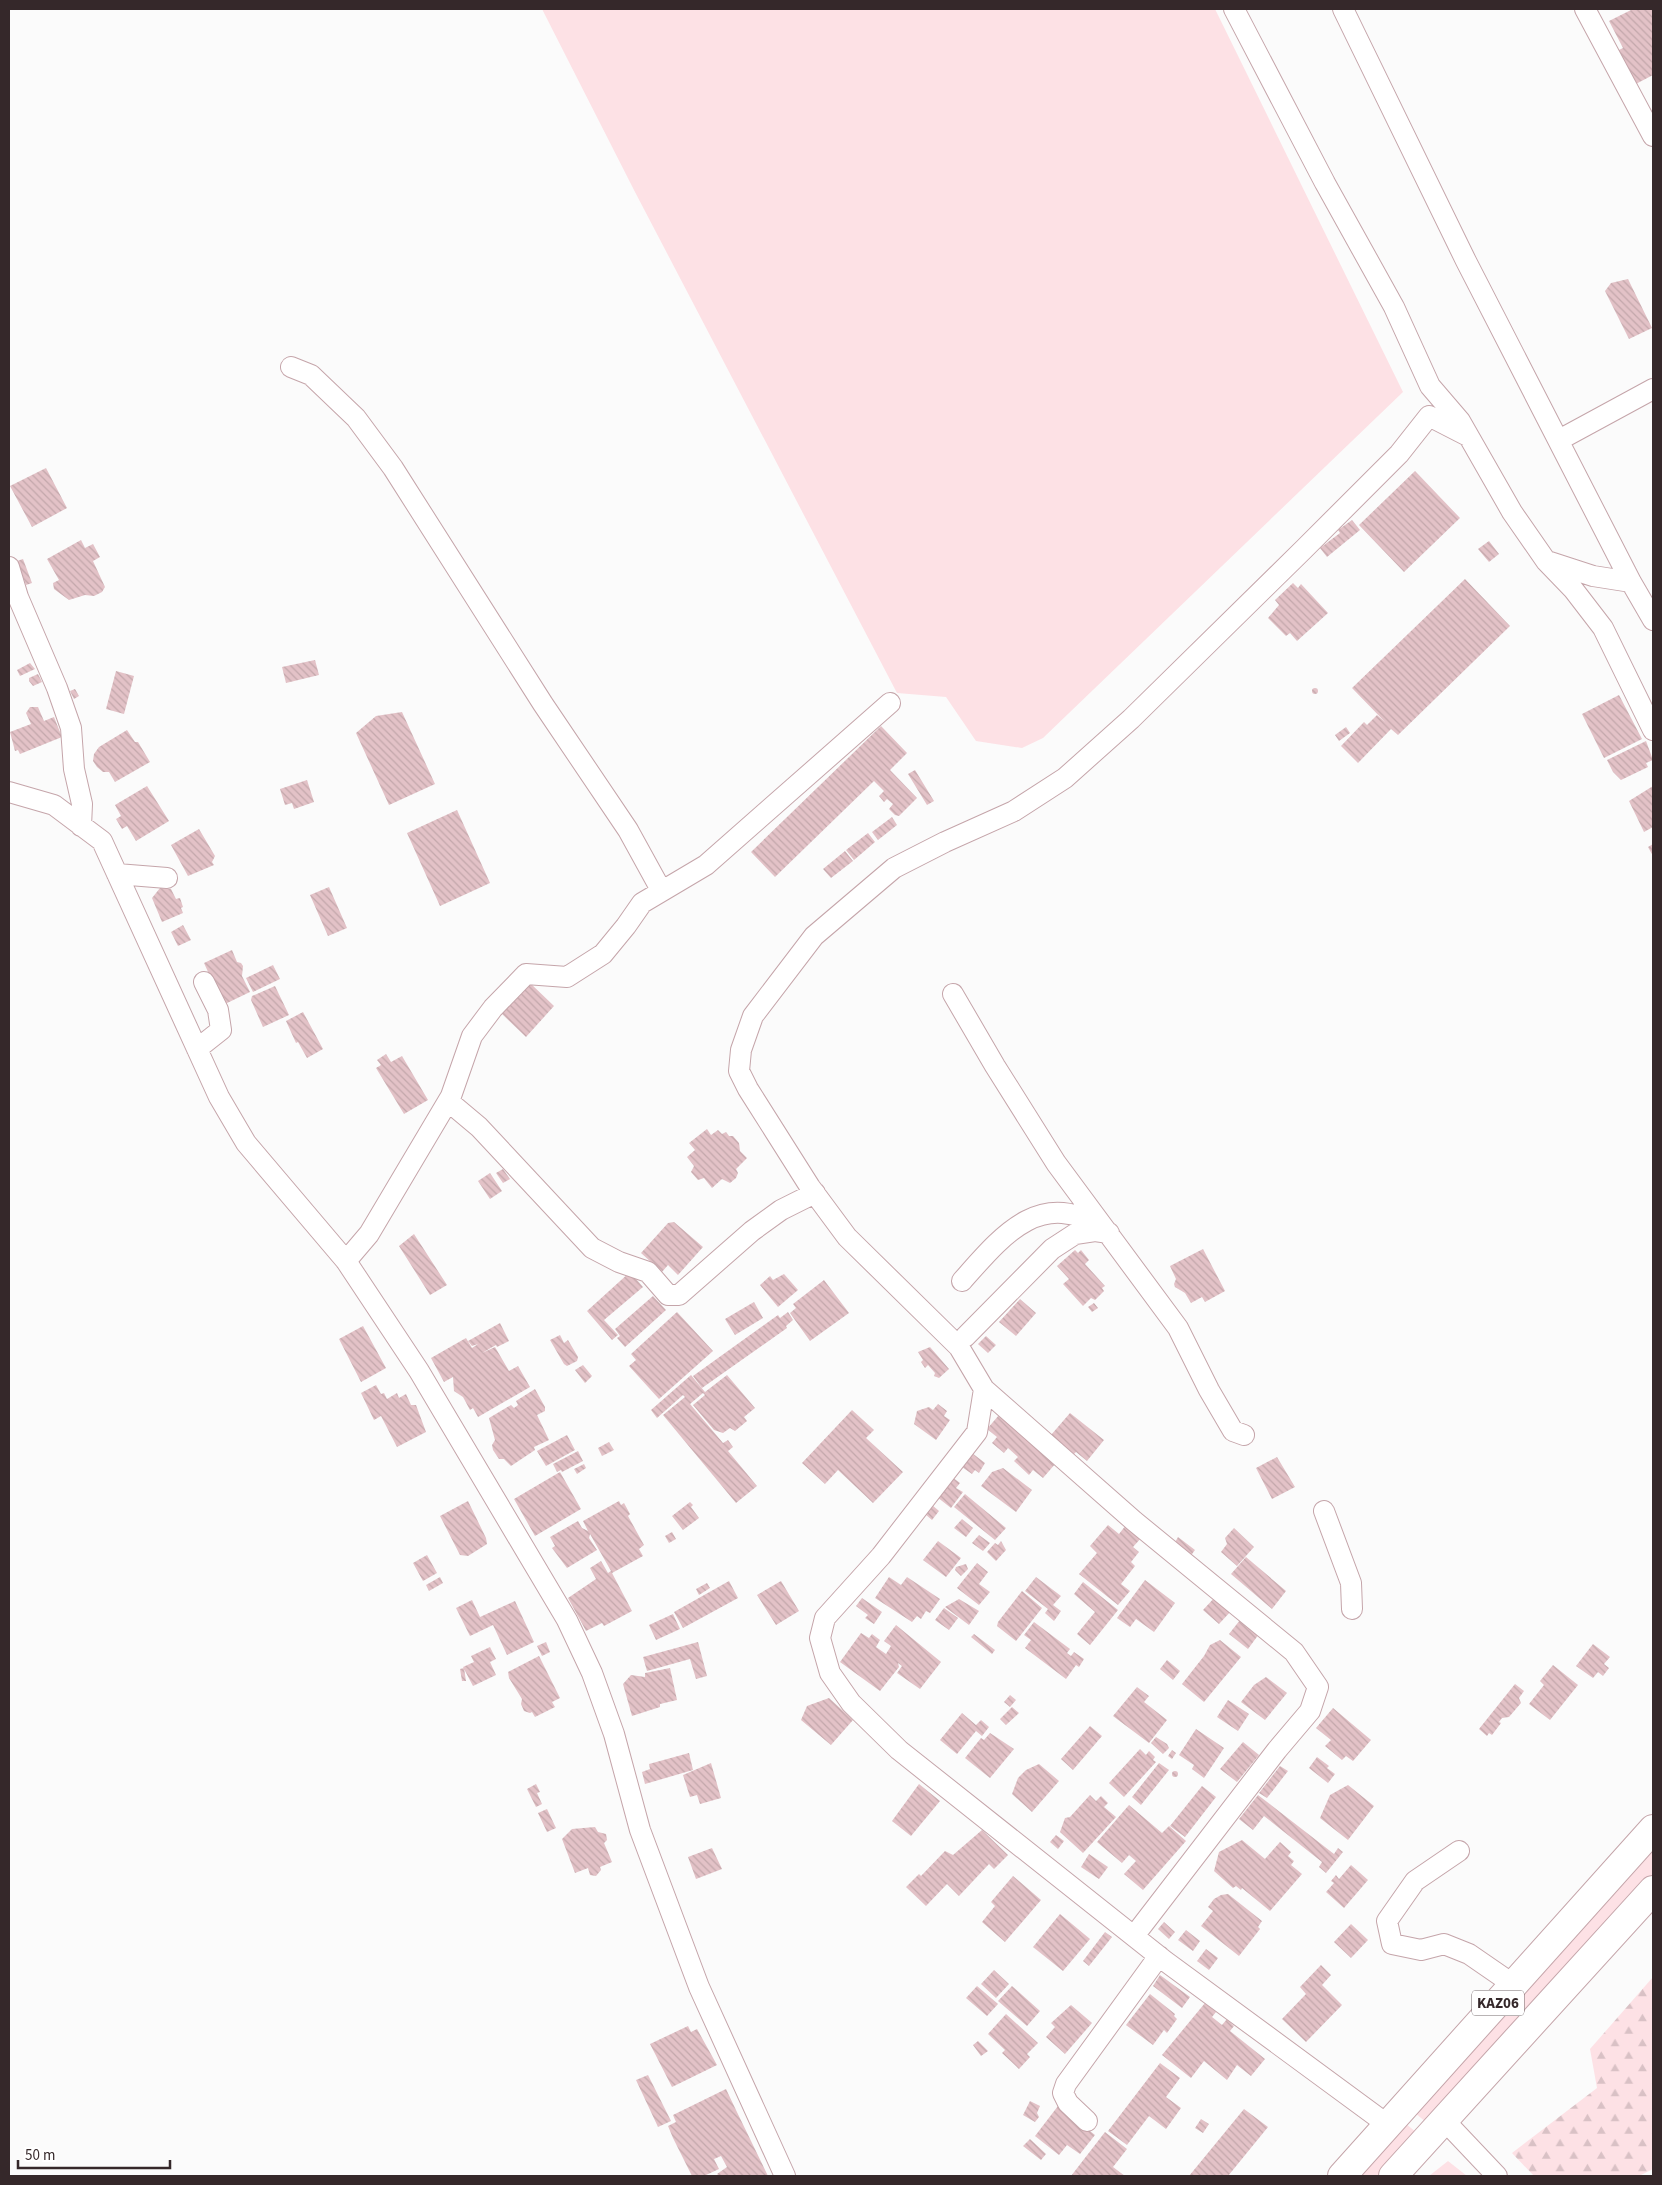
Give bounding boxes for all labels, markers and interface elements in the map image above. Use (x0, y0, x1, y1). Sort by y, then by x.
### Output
road number: KАZ06 (1472, 1990, 1524, 2016)
scale bar (18, 2138, 170, 2170)
text: 50 m (25, 2145, 55, 2166)

